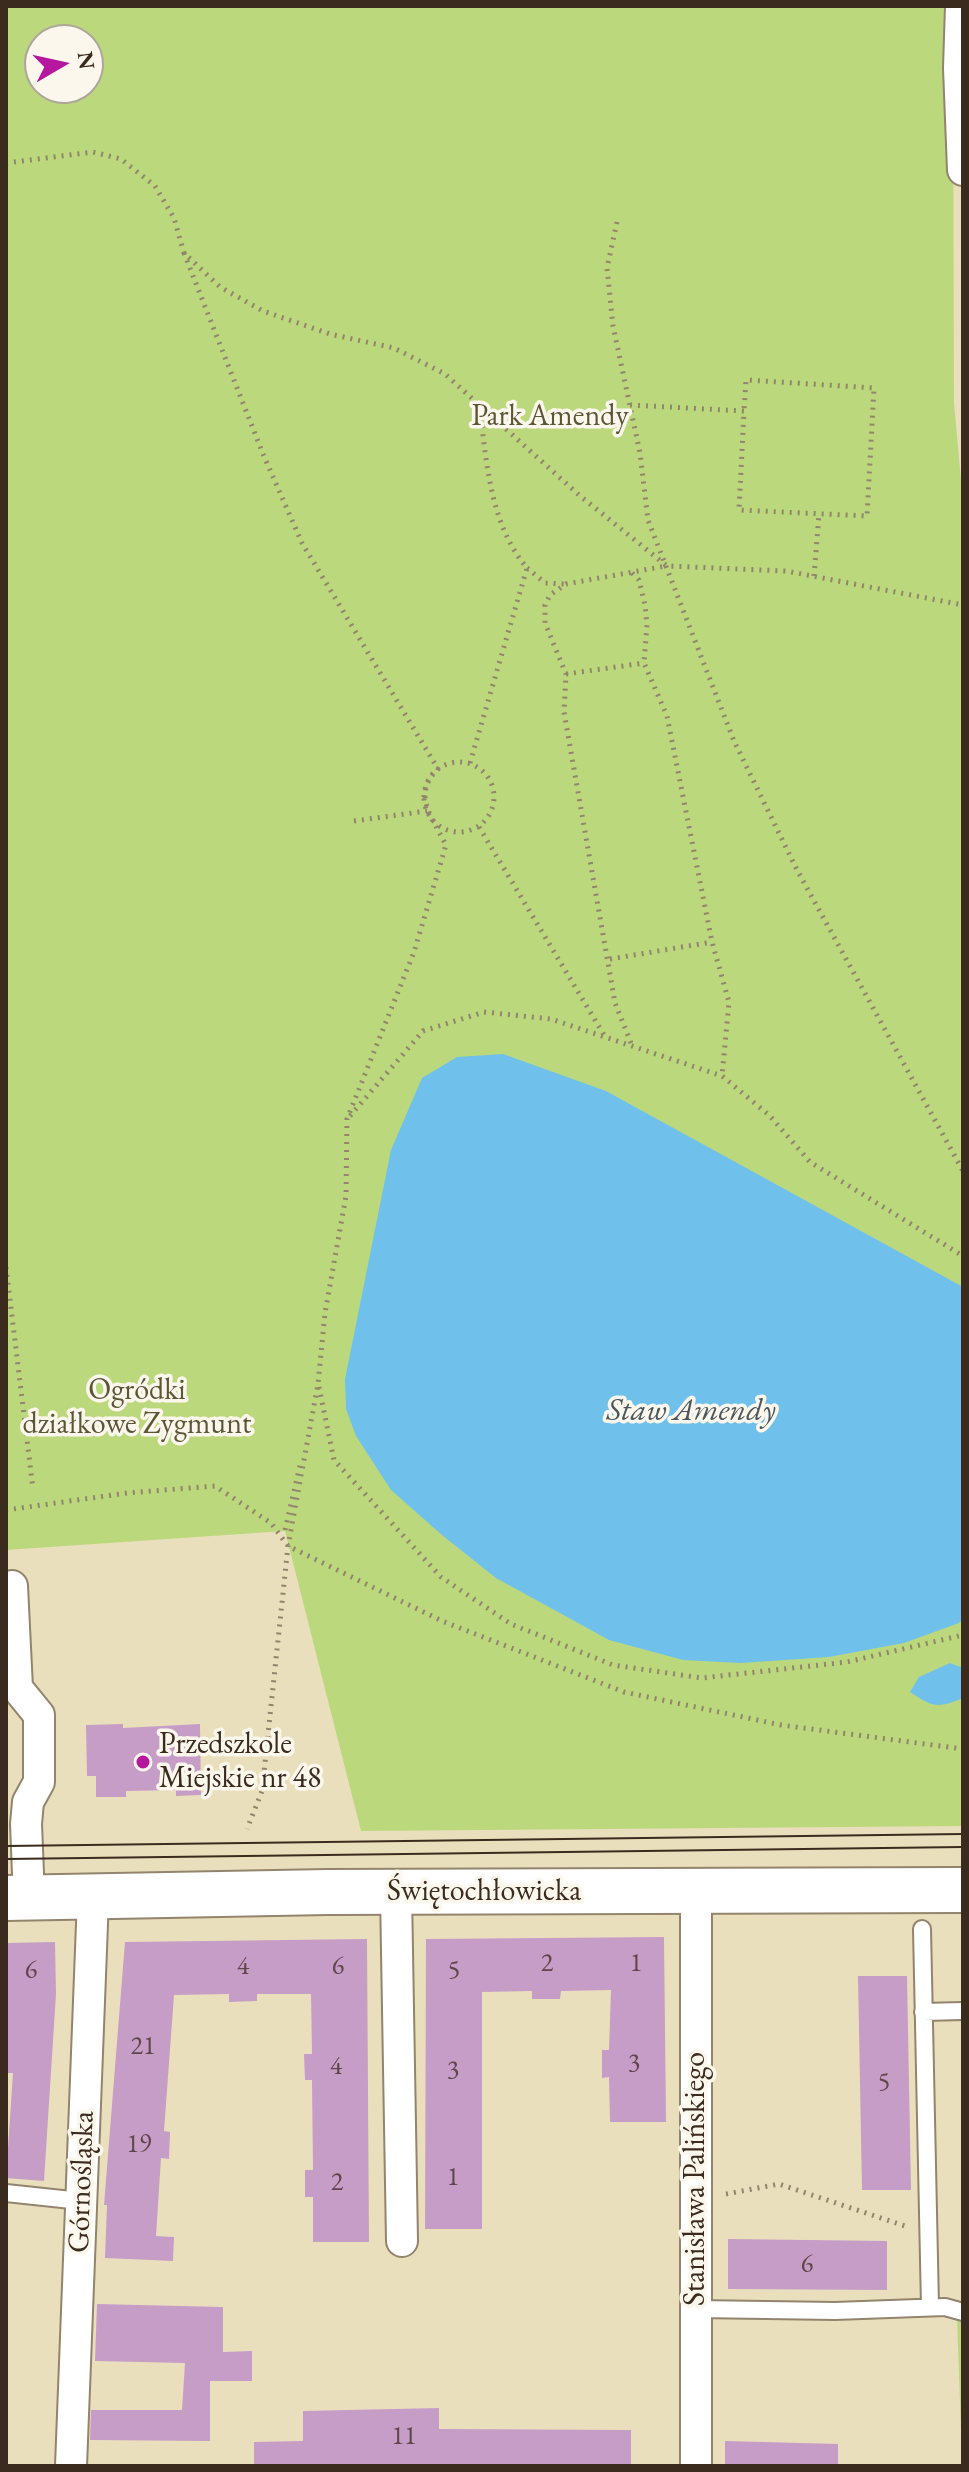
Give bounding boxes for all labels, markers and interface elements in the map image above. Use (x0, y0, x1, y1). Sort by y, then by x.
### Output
north arrow (24, 24, 104, 104)
text: N (71, 49, 102, 72)
park label: Park Amendy (471, 399, 629, 435)
park label: Ogródki działkowe Zygmunt (23, 1373, 251, 1444)
water label: Staw Amendy (606, 1392, 776, 1430)
place label: Przedszkole Miejskie nr 48 (159, 1727, 321, 1798)
marker: Przedszkole Miejskie nr 48 (134, 1753, 152, 1771)
street label: Świętochłowicka (387, 1874, 581, 1910)
house number: 2 (541, 1948, 553, 1980)
house number: 1 (630, 1948, 642, 1980)
house number: 4 (237, 1951, 249, 1983)
house number: 6 (332, 1951, 344, 1983)
house number: 6 (25, 1955, 37, 1987)
house number: 5 (448, 1955, 460, 1987)
house number: 21 (131, 2031, 155, 2063)
house number: 3 (628, 2048, 640, 2080)
house number: 4 (330, 2051, 342, 2083)
street label: Stanisława Palińskiego (678, 2052, 714, 2306)
house number: 3 (447, 2055, 459, 2087)
house number: 5 (878, 2067, 890, 2099)
street label: Górnośląska (62, 2110, 102, 2254)
house number: 19 (127, 2129, 151, 2161)
house number: 1 (447, 2162, 459, 2194)
house number: 2 (331, 2167, 343, 2199)
house number: 6 (801, 2249, 813, 2281)
house number: 11 (392, 2421, 416, 2453)

